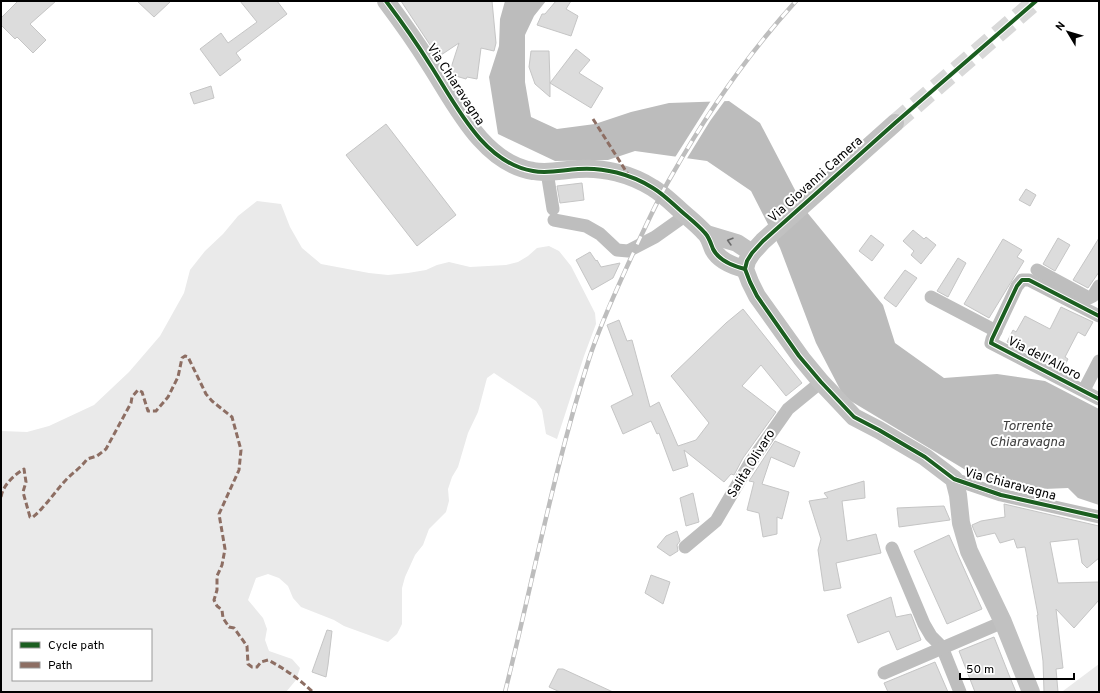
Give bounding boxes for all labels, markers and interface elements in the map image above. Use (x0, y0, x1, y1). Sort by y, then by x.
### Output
north arrow (1048, 12, 1088, 52)
text: N (1053, 19, 1069, 34)
street label: Via Chiaravagna (423, 41, 487, 129)
street label: Via Giovanni Camera (766, 134, 866, 226)
one-way arrow (727, 237, 734, 246)
street label: Via dell'Alloro (1005, 334, 1083, 384)
water label: Torrente Chiaravagna (989, 418, 1065, 451)
street label: Salita Olivaro (725, 427, 779, 501)
street label: Via Chiaravagna (962, 465, 1058, 505)
legend (12, 629, 152, 681)
text: Cycle path (48, 638, 105, 654)
scale bar (960, 655, 1074, 681)
text: Path (48, 658, 73, 674)
text: 50 m (966, 662, 994, 678)

